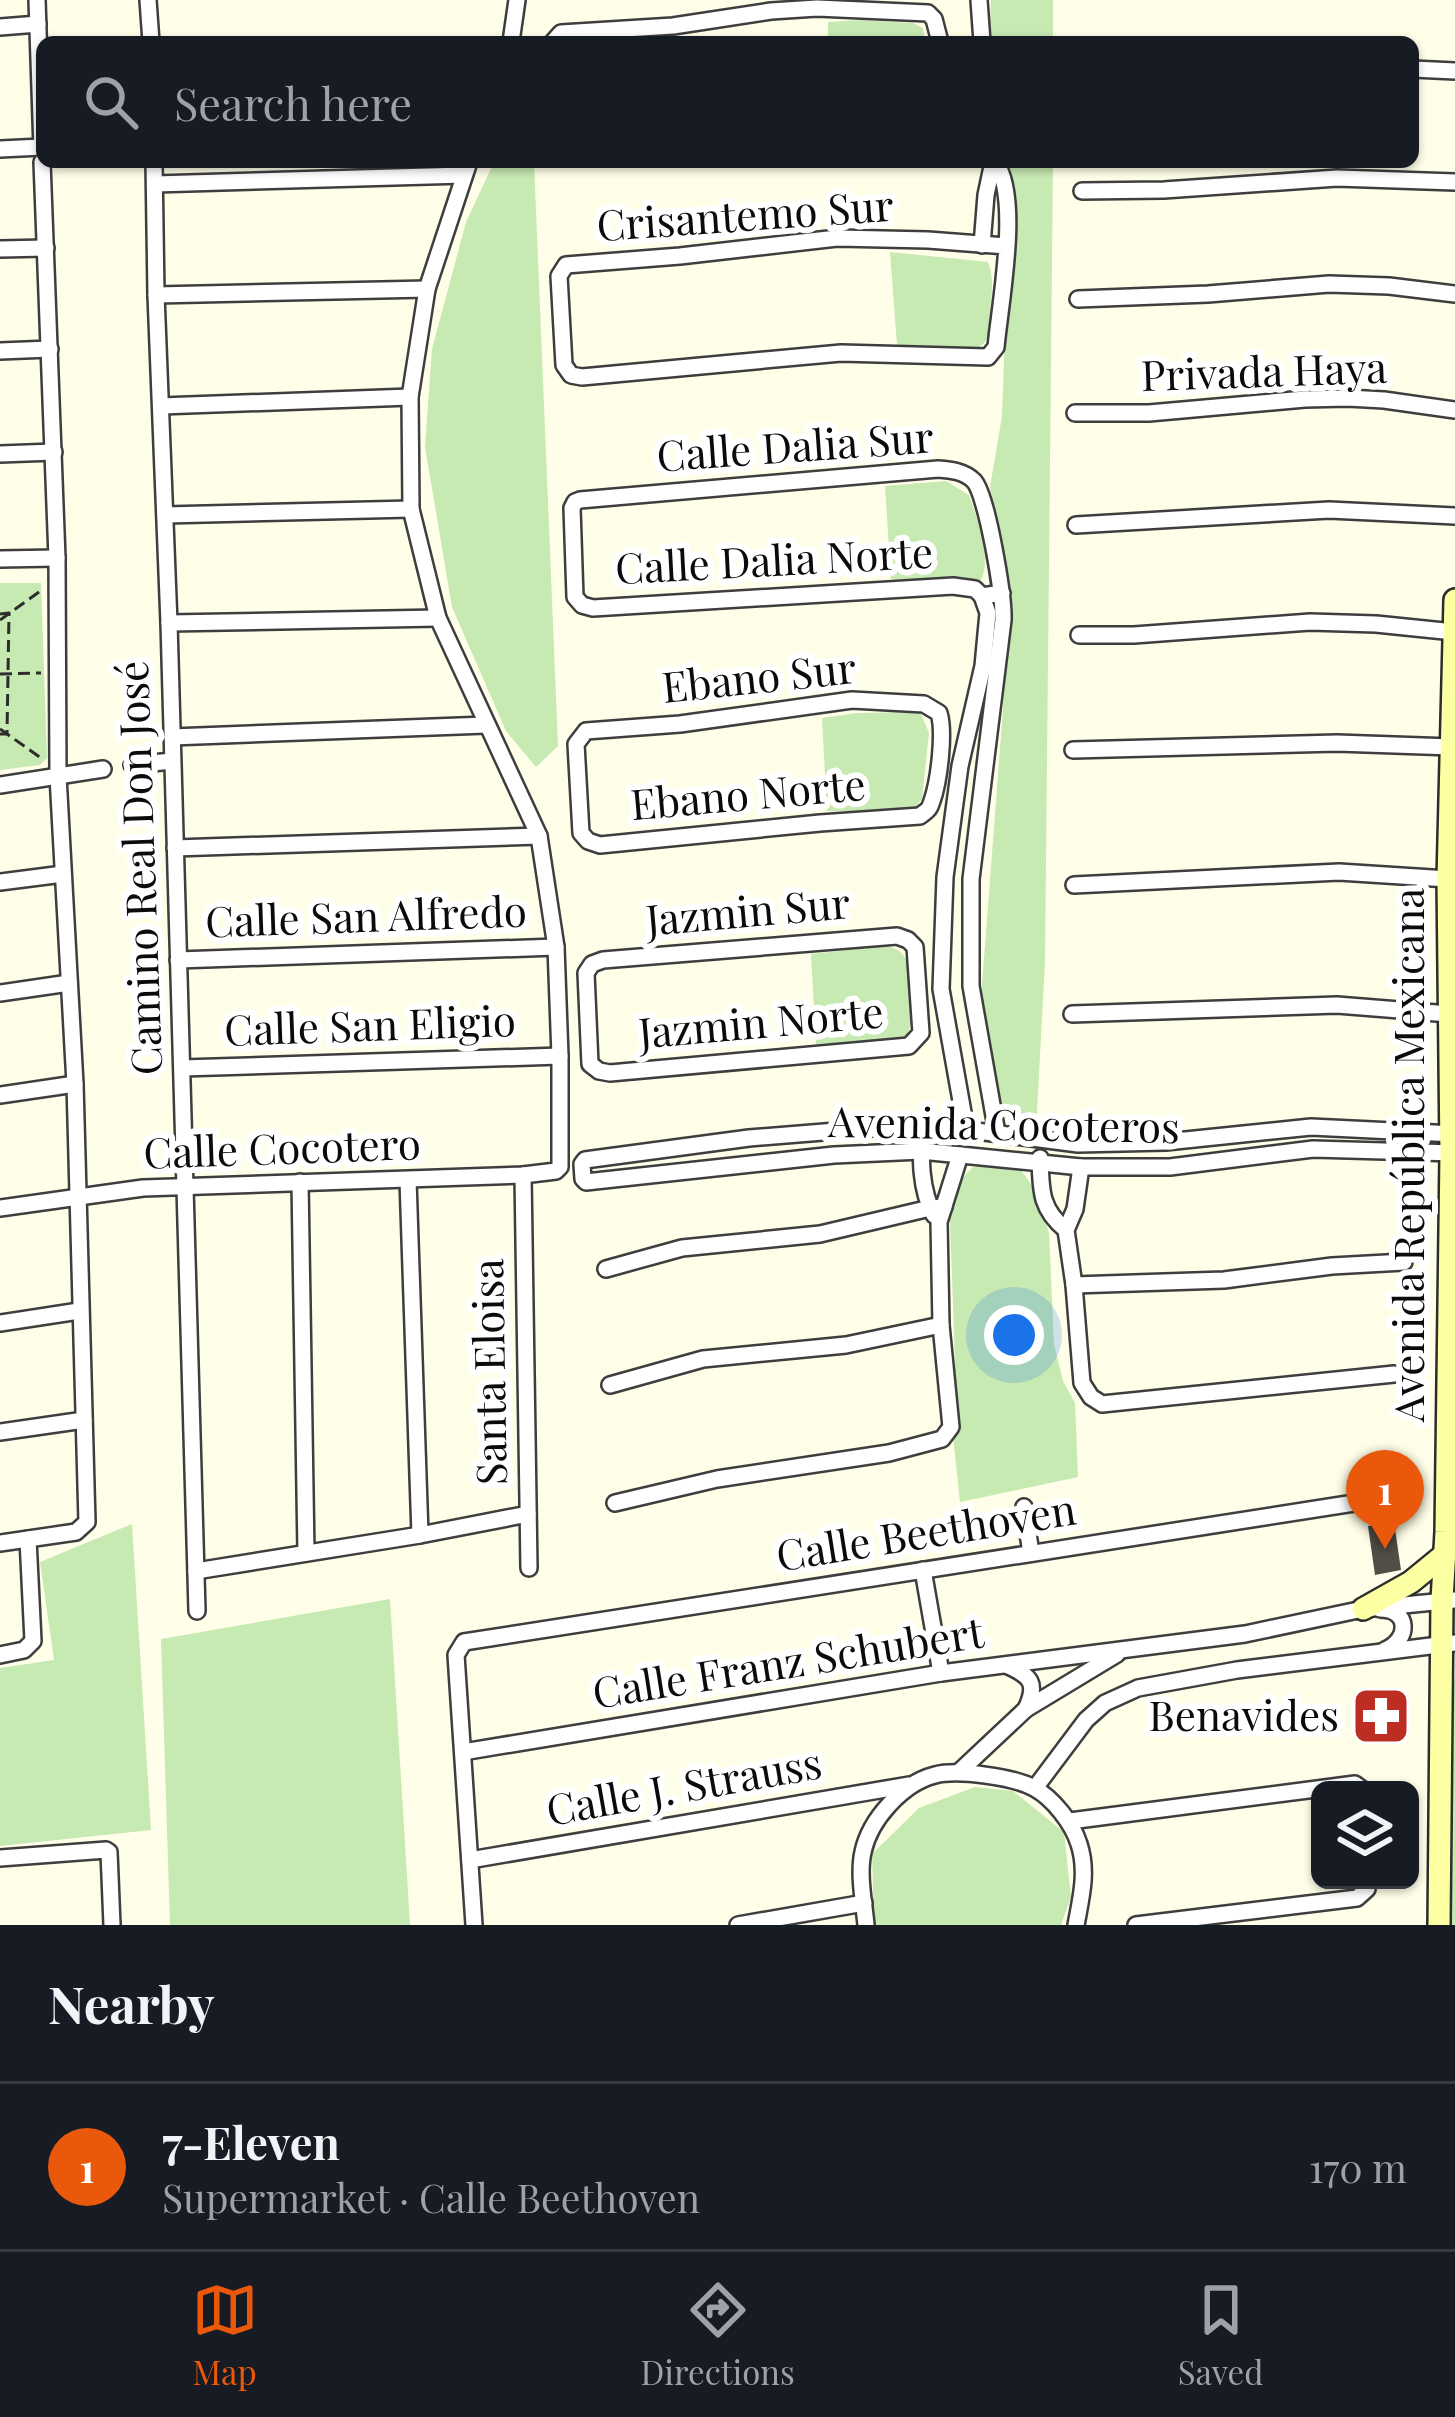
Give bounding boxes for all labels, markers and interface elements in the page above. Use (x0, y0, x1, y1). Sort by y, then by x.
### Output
search box (36, 36, 1419, 168)
icon: search (78, 69, 144, 135)
text: Search here (174, 72, 412, 132)
street label: Crisantemo Sur (595, 176, 895, 252)
street label: Privada Haya (1140, 338, 1388, 402)
street label: Calle Dalia Sur (655, 407, 935, 483)
street label: Calle Dalia Norte (614, 523, 934, 595)
street label: Ebano Sur (659, 638, 859, 714)
street label: Camino Real Don José (103, 660, 173, 1076)
street label: Ebano Norte (628, 755, 868, 831)
street label: Jazmin Sur (642, 873, 852, 947)
street label: Calle San Alfredo (204, 881, 528, 949)
street label: Avenida República Mexicana (1379, 888, 1435, 1423)
street label: Jazmin Norte (635, 982, 886, 1060)
street label: Calle San Eligio (223, 991, 517, 1057)
street label: Avenida Cocoteros (827, 1092, 1180, 1154)
street label: Calle Cocotero (142, 1114, 422, 1180)
street label: Santa Eloisa (458, 1258, 518, 1486)
your location (984, 1305, 1044, 1365)
pin: 1 (1346, 1450, 1424, 1549)
street label: Calle Beethoven (772, 1480, 1079, 1582)
street label: Calle Franz Schubert (588, 1602, 988, 1720)
pharmacy icon: Benavides (1350, 1685, 1412, 1747)
place label: Benavides (1149, 1686, 1339, 1742)
street label: Calle J. Strauss (542, 1733, 826, 1837)
map controls (1311, 1781, 1419, 1889)
button: layers (1311, 1781, 1419, 1889)
text: Nearby (48, 1969, 214, 2037)
text: 7-Eleven (162, 2111, 340, 2171)
text: 1 (80, 2141, 94, 2193)
text: 170 m (1309, 2141, 1407, 2193)
text: Supermarket · Calle Beethoven (162, 2171, 700, 2223)
tab: Map (192, 2277, 258, 2393)
tab: Directions (641, 2277, 795, 2393)
tab: Saved (1178, 2277, 1264, 2393)

